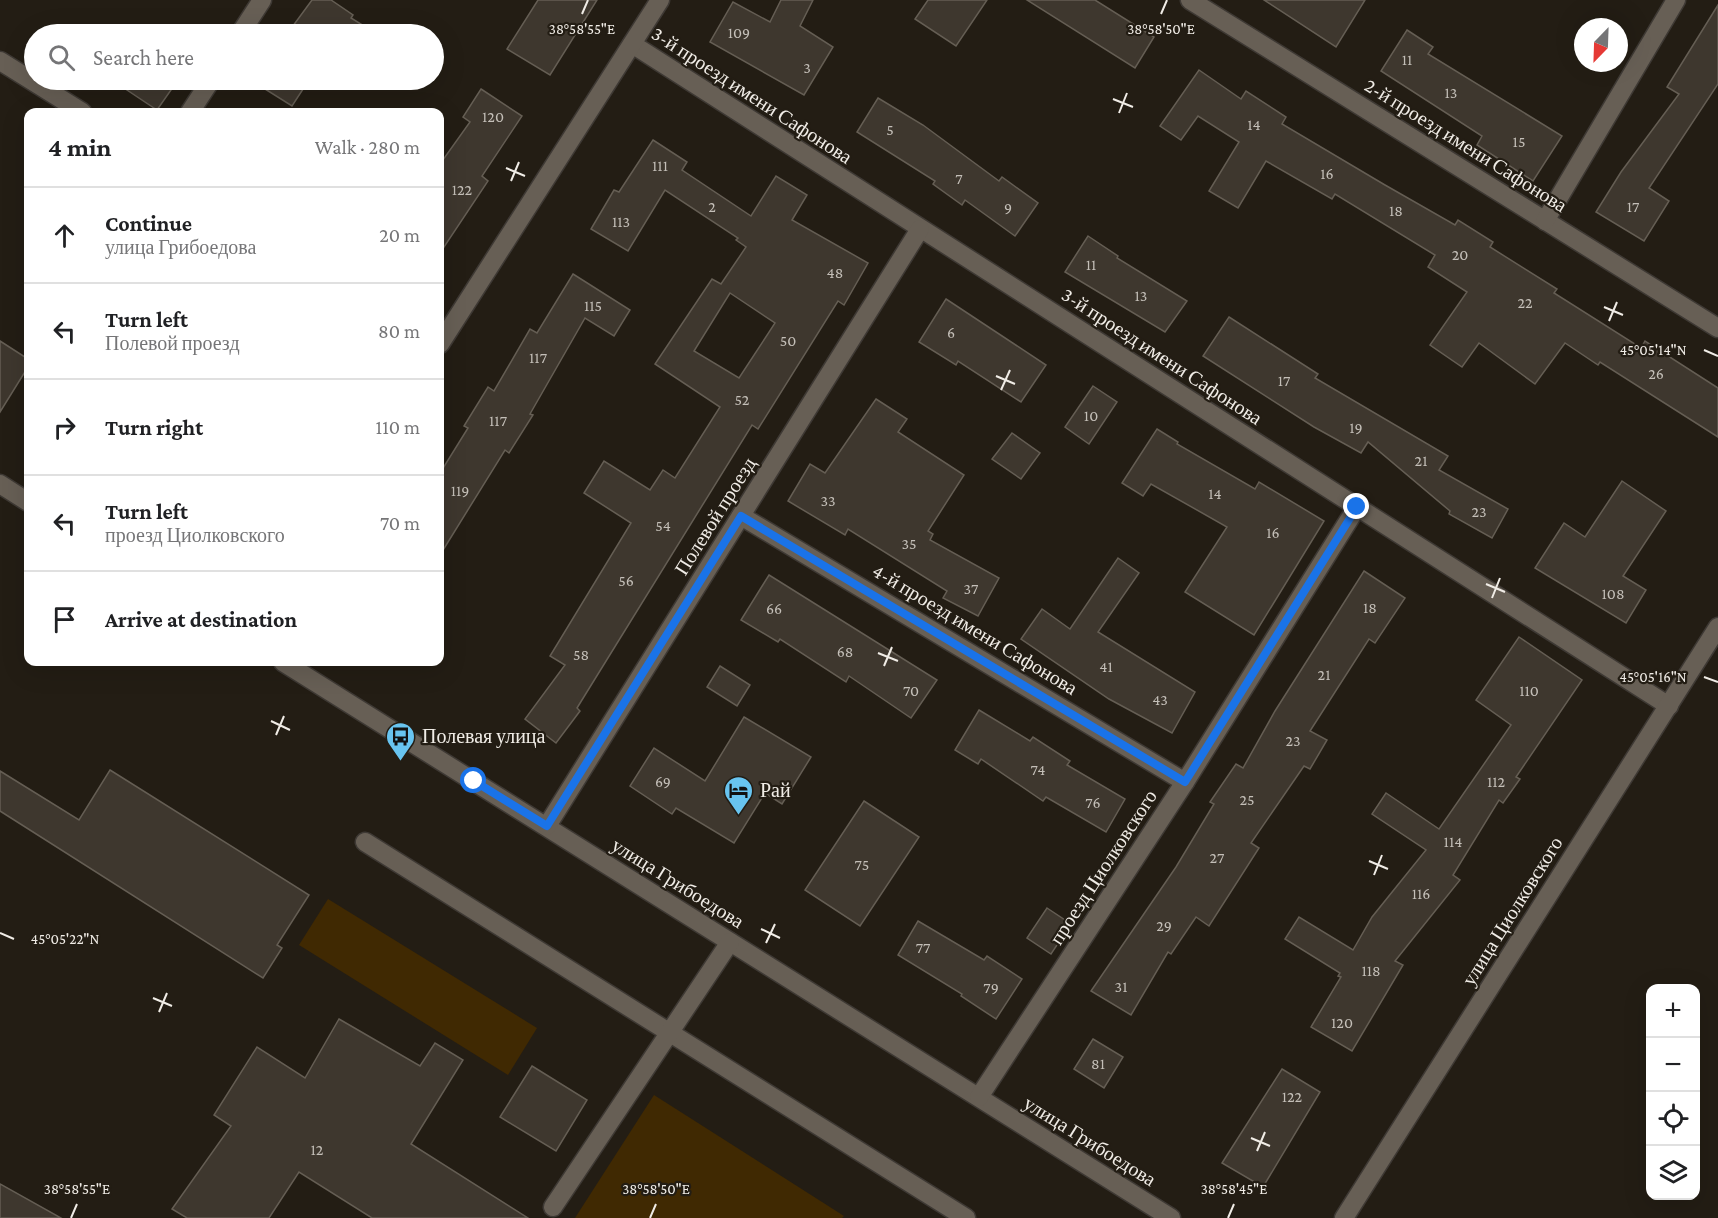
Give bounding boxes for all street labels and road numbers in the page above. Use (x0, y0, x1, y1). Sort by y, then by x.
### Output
street label: 3-й проезд имени Сафонова (647, 22, 856, 169)
street label: 2-й проезд имени Сафонова (1360, 74, 1571, 217)
street label: 3-й проезд имени Сафонова (1057, 283, 1266, 430)
street label: Полевой проезд (670, 453, 761, 579)
street label: 4-й проезд имени Сафонова (868, 559, 1081, 700)
street label: проезд Циолковского (1045, 786, 1162, 949)
street label: улица Циолковского (1457, 833, 1568, 990)
street label: улица Грибоедова (607, 834, 748, 933)
street label: улица Грибоедова (1019, 1092, 1160, 1191)

